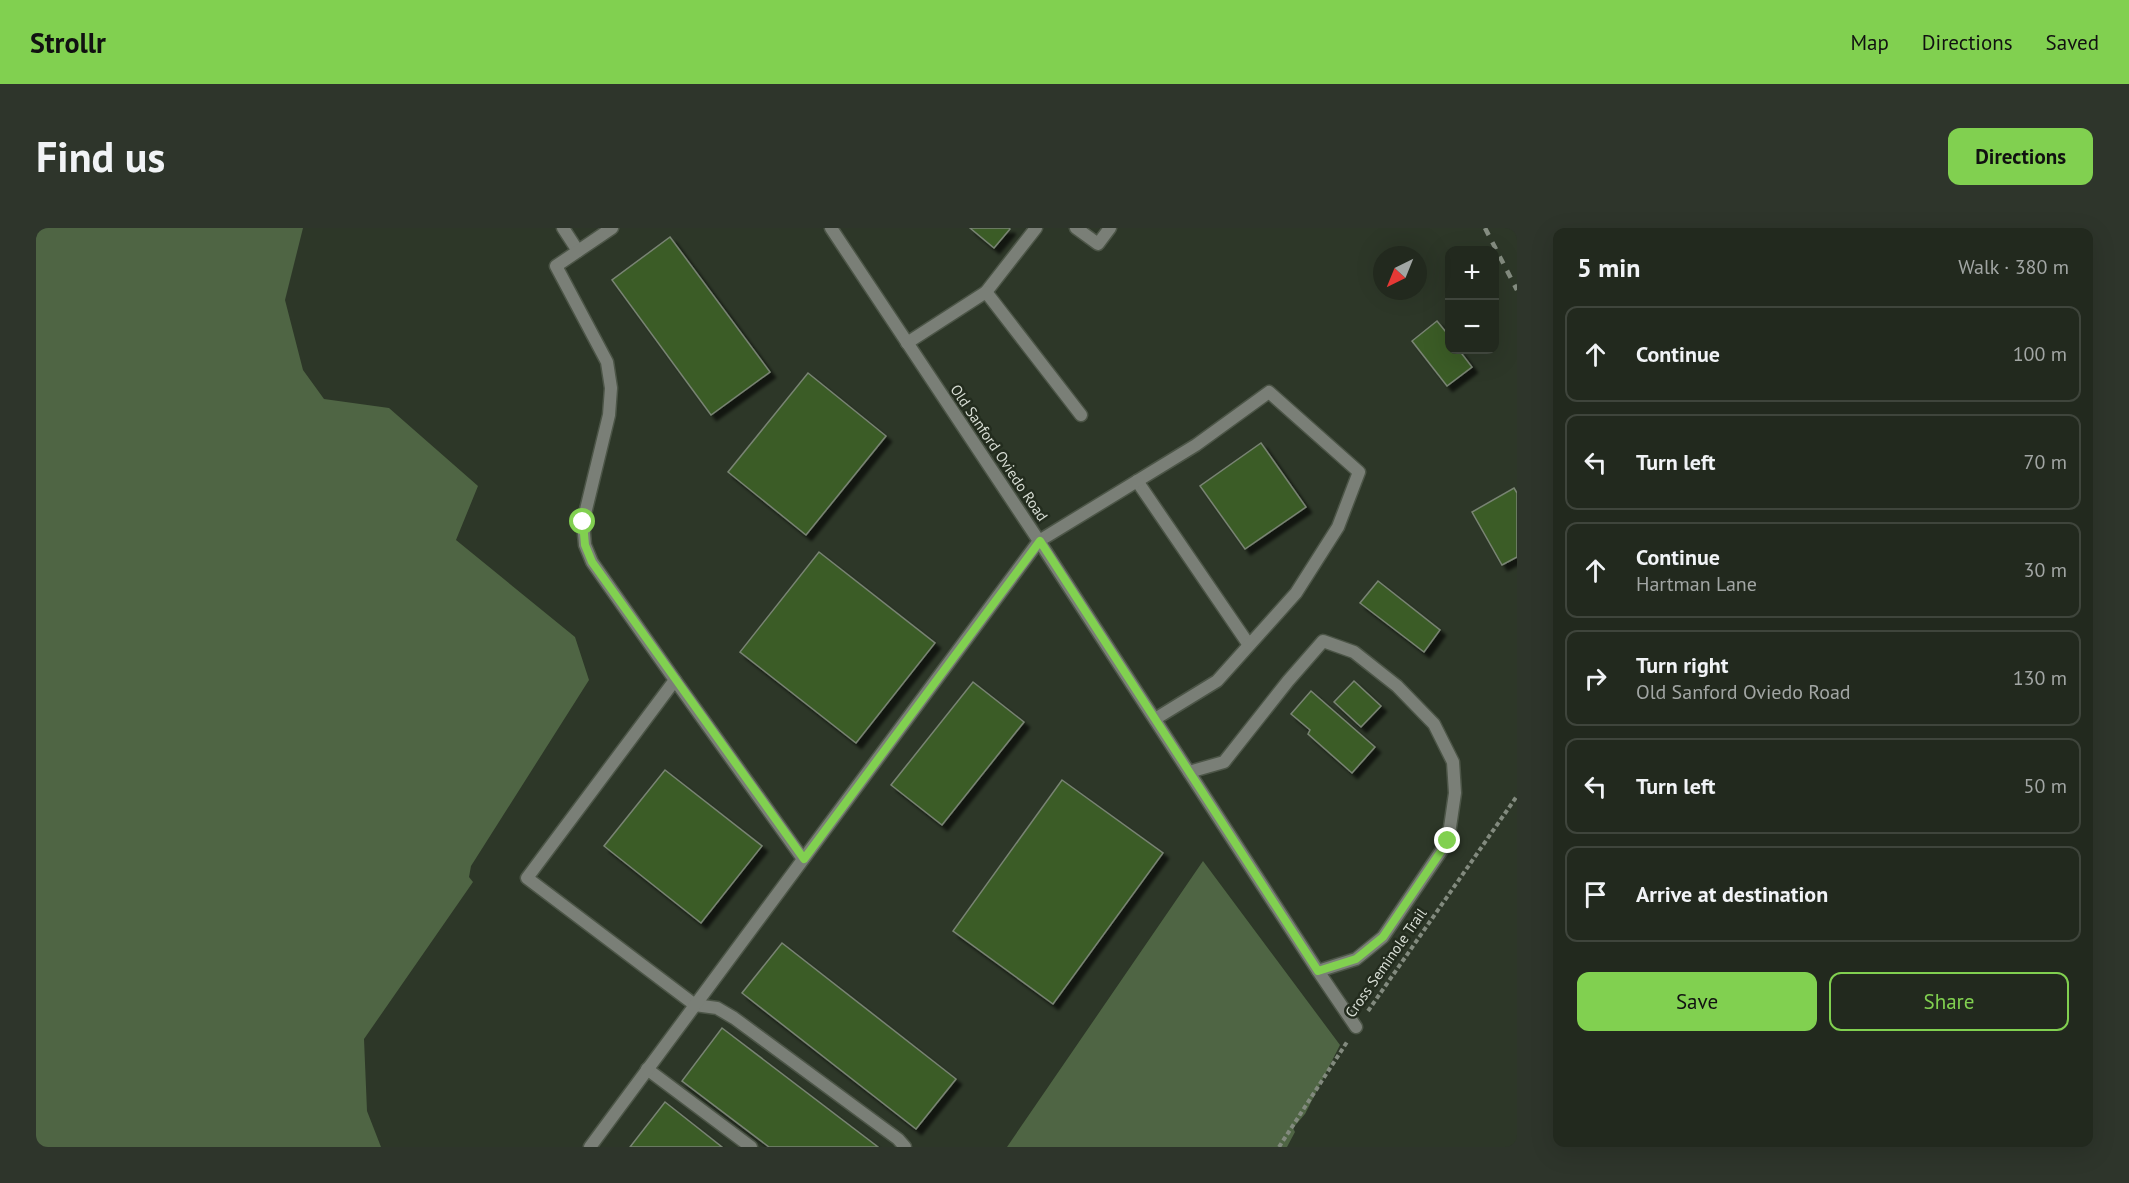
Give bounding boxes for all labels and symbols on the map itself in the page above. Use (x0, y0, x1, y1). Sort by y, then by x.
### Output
north arrow (1373, 246, 1427, 300)
street label: Old Sanford Oviedo Road (947, 381, 1052, 525)
route start (569, 508, 595, 534)
route end (1434, 827, 1460, 853)
street label: Cross Seminole Trail (1341, 904, 1431, 1021)

